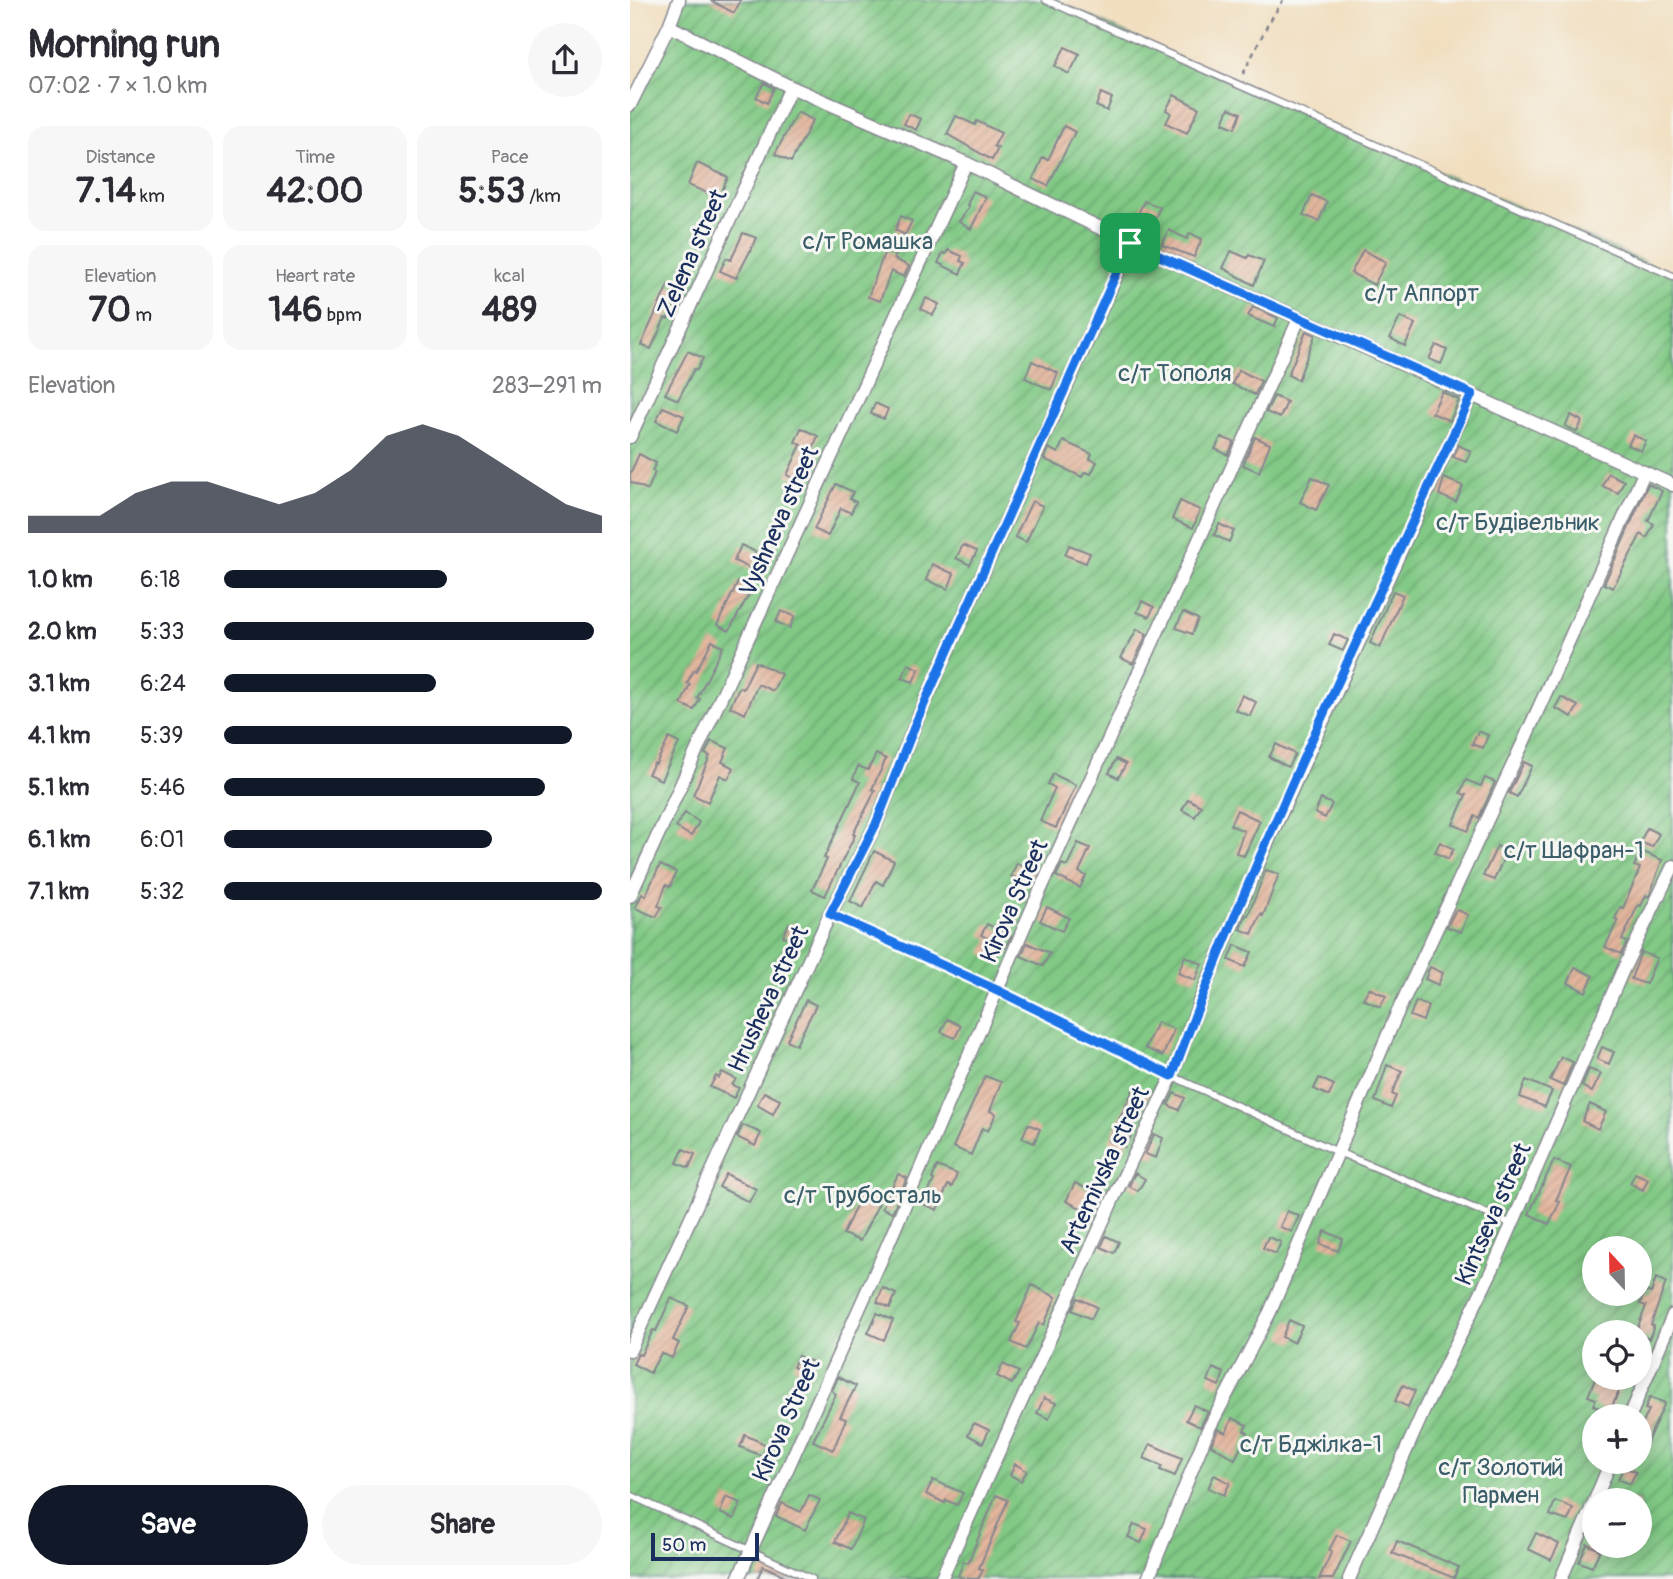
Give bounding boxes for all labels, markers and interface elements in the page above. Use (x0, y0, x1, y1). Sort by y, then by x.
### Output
text: Morning run (28, 21, 220, 69)
button: share (528, 23, 602, 97)
text: 07:02 · 7 × 1.0 km (28, 71, 208, 100)
text: Distance (86, 145, 155, 169)
text: Time (295, 145, 335, 169)
text: Pace (491, 145, 528, 169)
text: 7.14 (76, 169, 136, 213)
text: 42:00 (266, 169, 364, 213)
text: 5:53 (458, 169, 525, 213)
text: km (136, 184, 165, 208)
text: /km (525, 184, 561, 208)
street label: Zelena street (651, 184, 734, 322)
pin (1100, 213, 1160, 273)
icon: arrive (1111, 224, 1149, 262)
park label: с/т Ромашка (803, 227, 933, 256)
text: Elevation (84, 264, 157, 288)
text: Heart rate (275, 264, 355, 288)
text: kcal (494, 264, 525, 288)
park label: с/т Аппорт (1365, 279, 1479, 308)
text: 70 (89, 288, 131, 332)
text: 146 (268, 288, 323, 332)
text: 489 (482, 288, 538, 332)
text: m (131, 303, 152, 327)
text: bpm (323, 303, 362, 327)
park label: с/т Тополя (1118, 359, 1232, 388)
text: Elevation (28, 371, 116, 400)
text: 283–291 m (492, 371, 602, 400)
street label: Vyshneva street (733, 441, 826, 601)
park label: с/т Будівельник (1436, 508, 1600, 537)
text: 1.0 km (28, 565, 93, 594)
text: 6:18 (140, 565, 180, 594)
text: 2.0 km (28, 617, 97, 646)
text: 5:33 (140, 617, 184, 646)
text: 3.1 km (28, 669, 90, 698)
text: 6:24 (140, 669, 186, 698)
text: 4.1 km (28, 721, 90, 750)
text: 5:39 (140, 721, 183, 750)
text: 5.1 km (28, 773, 90, 802)
text: 5:46 (140, 773, 185, 802)
text: 6.1 km (28, 825, 90, 854)
text: 6:01 (140, 825, 184, 854)
street label: Kirova Street (974, 835, 1055, 967)
park label: с/т Шафран-1 (1504, 836, 1644, 865)
text: 7.1 km (28, 877, 89, 906)
text: 5:32 (140, 877, 184, 906)
street label: Hrusheva street (722, 921, 815, 1077)
street label: Artemivska street (1053, 1082, 1156, 1259)
street label: Kintseva street (1449, 1138, 1538, 1290)
park label: с/т Трубосталь (784, 1181, 942, 1210)
north arrow (1582, 1236, 1652, 1306)
map controls (1582, 1236, 1652, 1558)
button: locate (1582, 1320, 1652, 1390)
street label: Kirova Street (746, 1354, 827, 1486)
button: + (1582, 1404, 1652, 1474)
park label: с/т Бджілка-1 (1240, 1430, 1382, 1459)
park label: с/т Золотий Пармен (1438, 1453, 1564, 1510)
button: Save (28, 1485, 308, 1565)
button: Share (322, 1485, 602, 1565)
button: − (1582, 1488, 1652, 1558)
scale bar (651, 1530, 760, 1562)
text: 50 m (662, 1533, 706, 1557)

